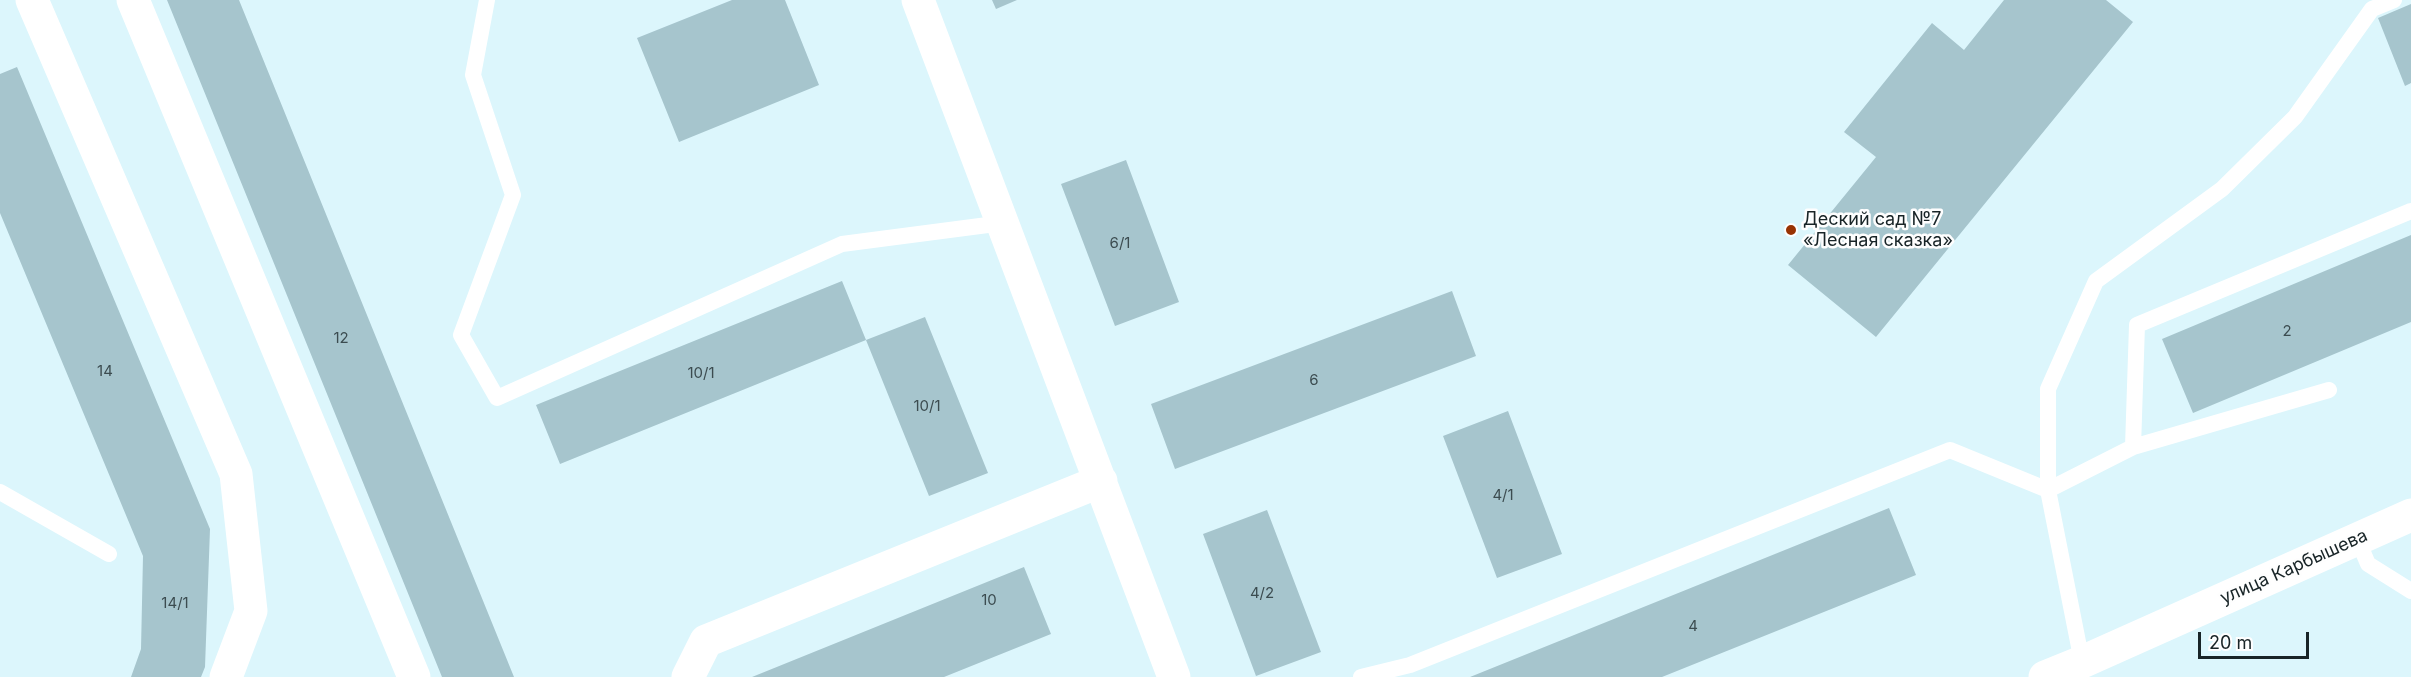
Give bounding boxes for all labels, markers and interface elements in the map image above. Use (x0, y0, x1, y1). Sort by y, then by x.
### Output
place label: Деский сад №7 «Лесная сказка» (1803, 209, 1953, 252)
marker: Деский сад №7 «Лесная сказка» (1784, 223, 1798, 237)
house number: 6/1 (1110, 234, 1130, 252)
house number: 2 (2282, 322, 2292, 340)
house number: 12 (333, 329, 349, 347)
house number: 14 (97, 362, 113, 380)
house number: 10/1 (687, 364, 715, 382)
house number: 6 (1309, 371, 1319, 389)
house number: 10/1 (913, 397, 941, 415)
house number: 4/1 (1492, 486, 1514, 504)
street label: улица Карбышева (2217, 525, 2371, 609)
house number: 4/2 (1250, 584, 1274, 602)
house number: 10 (981, 591, 997, 609)
house number: 14/1 (161, 594, 189, 612)
house number: 4 (1688, 617, 1698, 635)
scale bar (2201, 620, 2312, 658)
text: 20 m (2209, 632, 2252, 653)

